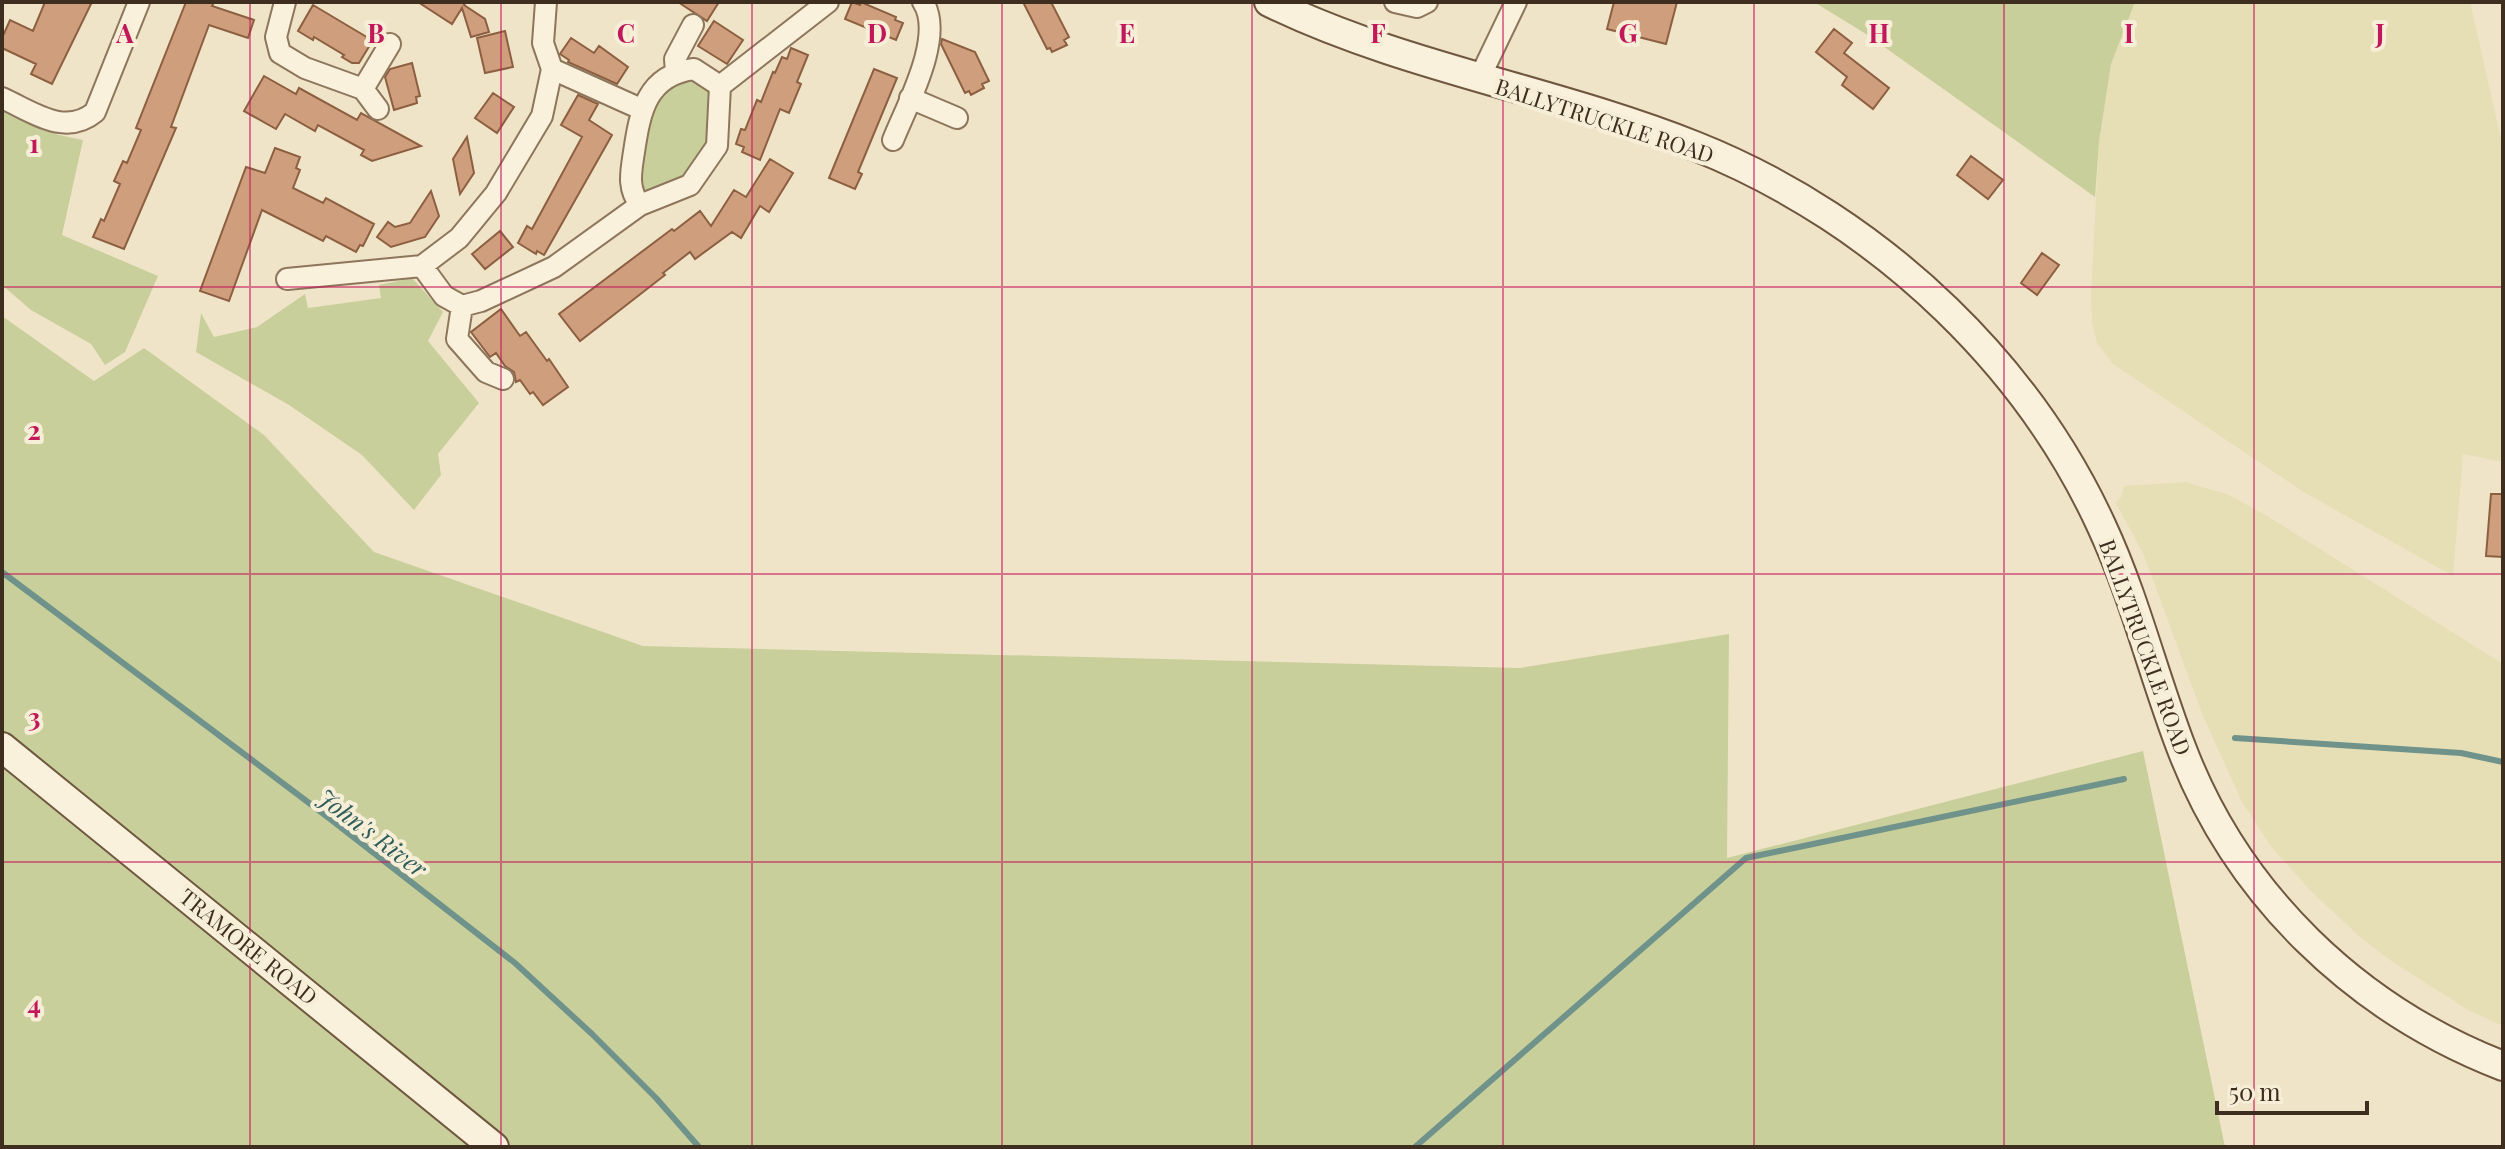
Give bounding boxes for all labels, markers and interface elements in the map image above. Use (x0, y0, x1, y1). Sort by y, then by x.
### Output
text: A (115, 15, 134, 50)
text: B (367, 15, 385, 50)
text: C (617, 15, 635, 50)
text: D (867, 15, 887, 50)
text: E (1119, 15, 1135, 50)
text: F (1370, 15, 1386, 50)
text: G (1618, 15, 1638, 50)
text: H (1869, 15, 1889, 50)
text: I (2124, 15, 2134, 50)
text: J (2374, 15, 2385, 50)
street label: BALLYTRUCKLE ROAD (1492, 71, 1718, 169)
text: 1 (29, 125, 39, 160)
text: 2 (27, 412, 41, 447)
street label: BALLYTRUCKLE ROAD (2093, 535, 2199, 759)
text: 3 (28, 699, 40, 734)
water label: John's River (312, 780, 435, 884)
street label: TRAMORE ROAD (174, 881, 324, 1011)
text: 4 (27, 986, 41, 1021)
scale bar (2217, 1065, 2367, 1115)
text: 50 m (2229, 1075, 2281, 1107)

